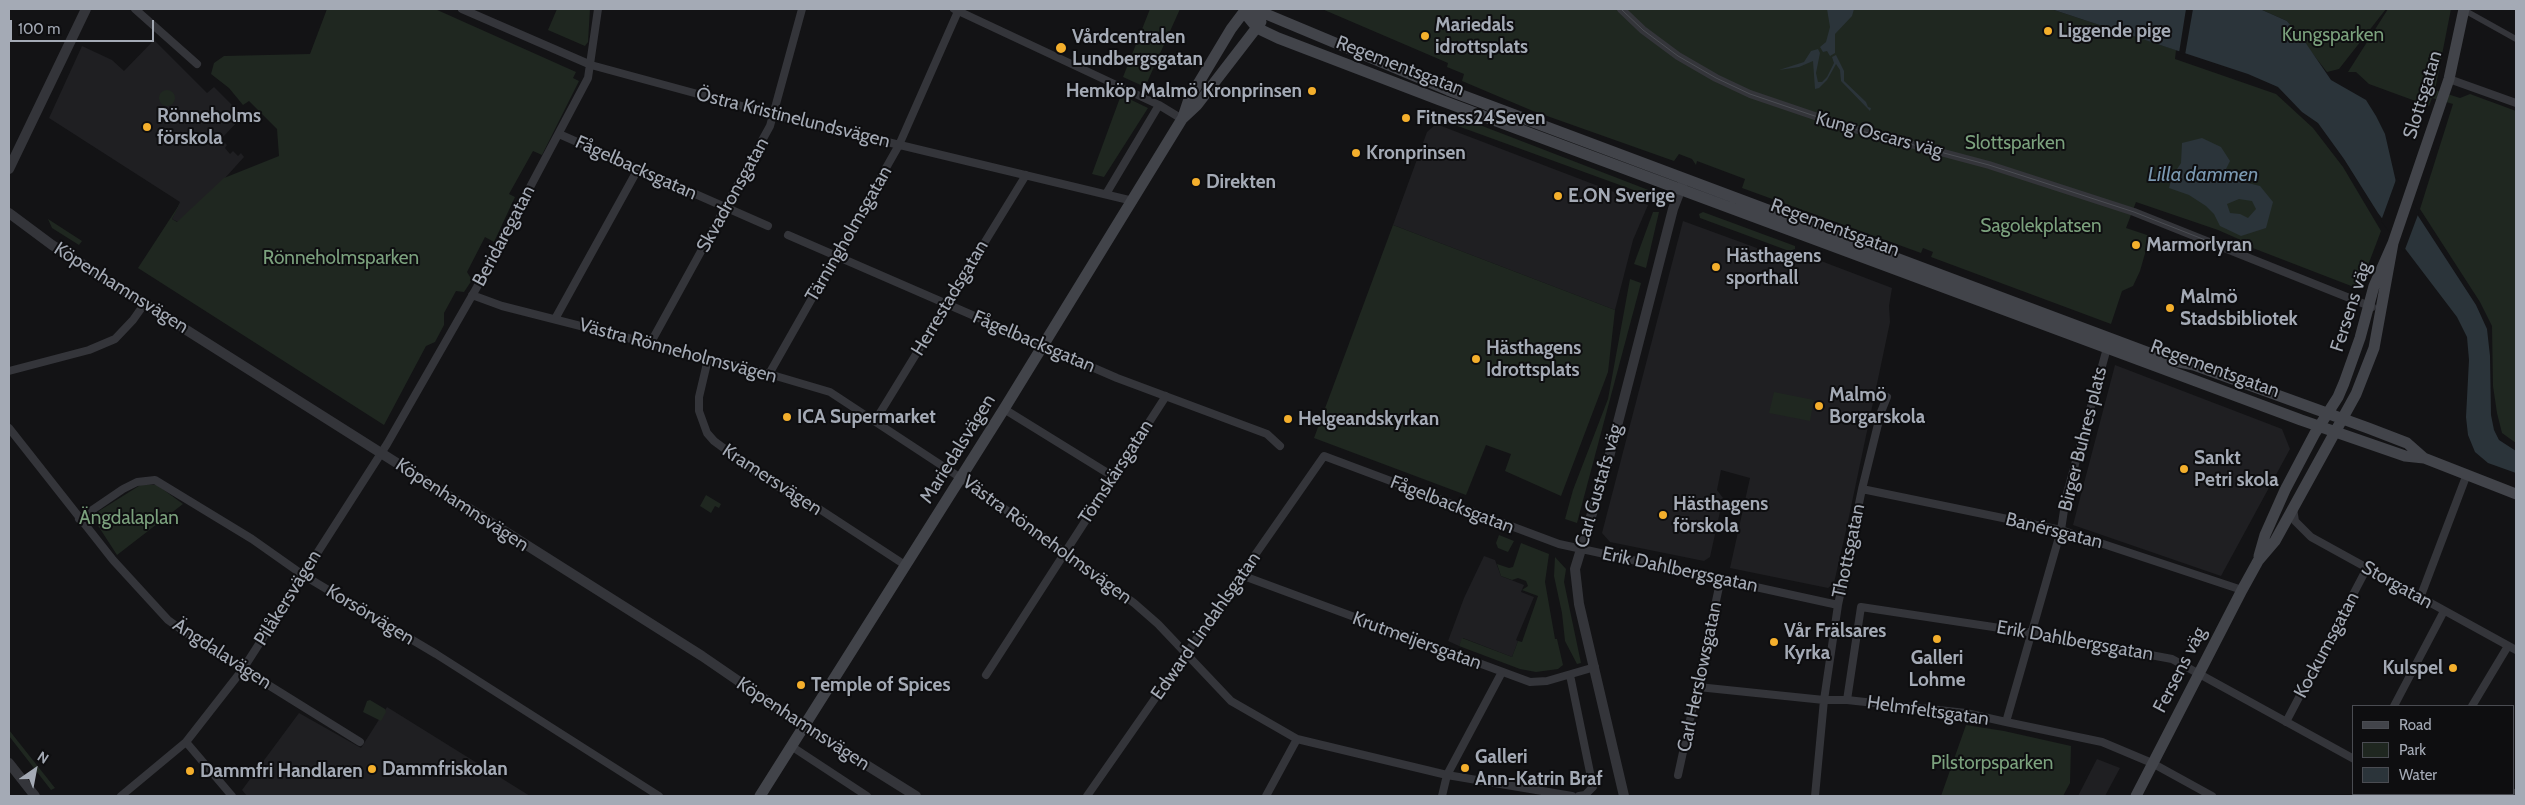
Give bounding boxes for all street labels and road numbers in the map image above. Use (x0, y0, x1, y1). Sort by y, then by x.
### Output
street label: Regementsgatan (1333, 31, 1467, 101)
street label: Slottsgatan (2399, 48, 2447, 142)
street label: Östra Kristinelundsvägen (694, 83, 892, 153)
street label: Kung Oscars väg (1813, 107, 1945, 163)
street label: Fågelbacksgatan (572, 131, 700, 205)
street label: Skvadronsgatan (692, 134, 774, 256)
street label: Tärningholmsgatan (801, 162, 897, 306)
street label: Beridaregatan (468, 182, 540, 290)
street label: Regementsgatan (1767, 194, 1903, 262)
street label: Herrestadsgatan (907, 236, 993, 360)
street label: Köpenhamnsvägen (50, 237, 192, 339)
street label: Fersens väg (2326, 259, 2376, 355)
street label: Fågelbacksgatan (969, 306, 1099, 378)
street label: Västra Rönneholmsvägen (577, 314, 779, 388)
street label: Regementsgatan (2147, 335, 2283, 403)
street label: Birger Buhres plats (2054, 364, 2112, 514)
street label: Mariedalsvägen (915, 390, 1001, 508)
street label: Törnskärsgatan (1074, 416, 1158, 528)
street label: Carl Gustafs väg (1570, 421, 1628, 551)
street label: Kramersvägen (718, 439, 826, 521)
street label: Köpenhamnsvägen (391, 453, 533, 557)
street label: Västra Rönneholmsvägen (958, 471, 1136, 609)
street label: Fågelbacksgatan (1387, 471, 1517, 539)
street label: Thottsgatan (1828, 502, 1870, 600)
street label: Banérsgatan (2003, 508, 2105, 554)
street label: Erik Dahlbergsgatan (1600, 542, 1760, 598)
street label: Pilåkersvägen (250, 546, 326, 650)
street label: Edward Lindahlsgatan (1146, 548, 1266, 704)
street label: Storgatan (2357, 556, 2437, 614)
street label: Korsörvägen (322, 580, 418, 650)
street label: Kockumsgatan (2290, 588, 2364, 702)
street label: Carl Herslowsgatan (1673, 600, 1727, 754)
street label: Krutmeijersgatan (1349, 607, 1485, 675)
street label: Ängdalavägen (168, 614, 276, 694)
street label: Erik Dahlbergsgatan (1995, 616, 2155, 666)
street label: Fersens väg (2149, 623, 2211, 717)
street label: Köpenhamnsvägen (732, 672, 874, 776)
street label: Helmfeltsgatan (1866, 691, 1990, 731)

